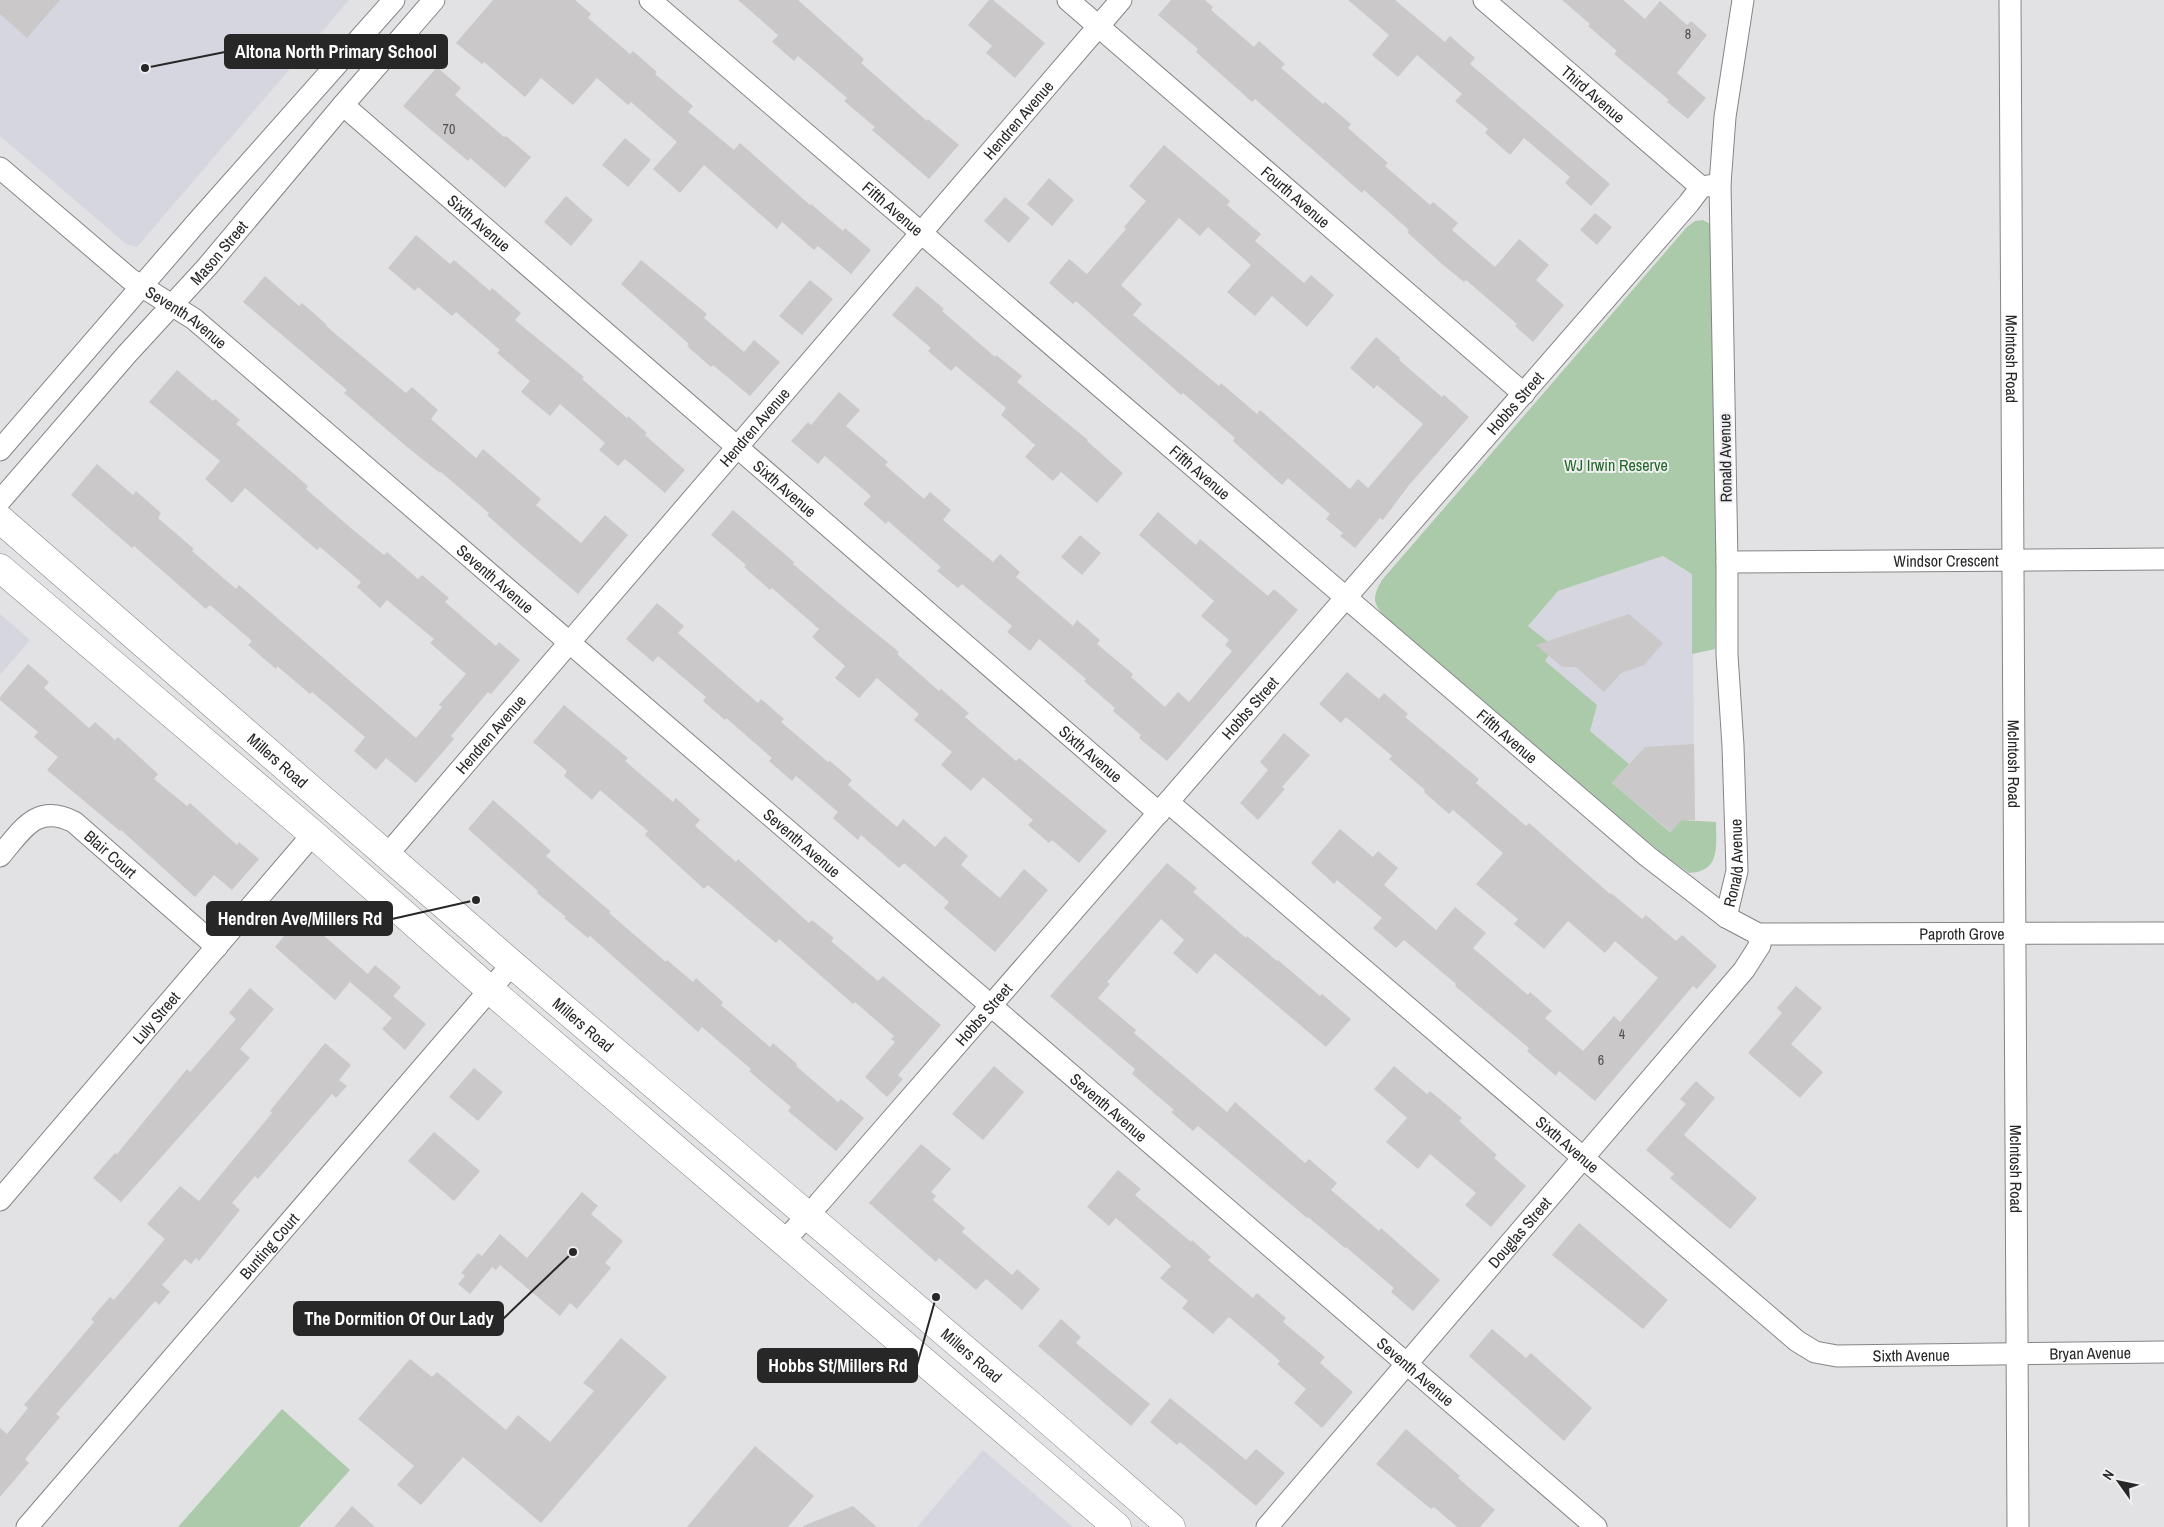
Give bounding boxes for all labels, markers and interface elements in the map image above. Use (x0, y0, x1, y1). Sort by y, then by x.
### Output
house number: 8 (1685, 25, 1691, 43)
callout: Altona North Primary School (225, 35, 447, 68)
text: Altona North Primary School (235, 39, 437, 64)
street label: Third Avenue (1556, 60, 1630, 128)
street label: Hendren Avenue (978, 76, 1058, 164)
house number: 70 (443, 120, 455, 138)
street label: Fourth Avenue (1257, 161, 1335, 233)
street label: Fifth Avenue (858, 176, 928, 241)
street label: Sixth Avenue (443, 189, 515, 257)
street label: Mason Street (185, 216, 253, 290)
street label: Seventh Avenue (141, 280, 232, 354)
street label: McIntosh Road (2001, 315, 2023, 403)
street label: Hobbs Street (1482, 367, 1549, 439)
street label: Hendren Avenue (714, 383, 794, 471)
street label: Ronald Avenue (1713, 413, 1737, 503)
street label: Fifth Avenue (1165, 440, 1235, 505)
park label: WJ Irwin Reserve (1564, 454, 1668, 476)
street label: Sixth Avenue (749, 455, 821, 522)
street label: Seventh Avenue (452, 539, 539, 618)
street label: Windsor Crescent (1893, 549, 1999, 572)
street label: Hobbs Street (1216, 671, 1284, 744)
street label: Hendren Avenue (450, 690, 531, 779)
street label: Fifth Avenue (1472, 704, 1542, 768)
street label: Sixth Avenue (1054, 720, 1127, 787)
street label: McIntosh Road (2003, 720, 2025, 808)
street label: Millers Road (243, 728, 313, 793)
street label: Seventh Avenue (759, 803, 845, 882)
street label: Ronald Avenue (1718, 819, 1748, 909)
street label: Blair Court (80, 825, 142, 883)
callout: Hendren Ave/Millers Rd (207, 902, 392, 935)
text: Hendren Ave/Millers Rd (218, 906, 382, 931)
street label: Paproth Grove (1919, 922, 2005, 945)
street label: Hobbs Street (950, 978, 1017, 1050)
street label: Luly Street (127, 986, 185, 1049)
street label: Millers Road (548, 992, 619, 1057)
house number: 4 (1619, 1025, 1626, 1043)
house number: 6 (1598, 1051, 1604, 1069)
street label: Seventh Avenue (1066, 1068, 1152, 1147)
street label: Sixth Avenue (1531, 1111, 1604, 1178)
street label: McIntosh Road (2005, 1125, 2027, 1213)
street label: Douglas Street (1483, 1192, 1556, 1272)
street label: Bunting Court (234, 1208, 304, 1284)
callout: The Dormition Of Our Lady (294, 1302, 503, 1335)
text: The Dormition Of Our Lady (304, 1306, 495, 1331)
street label: Millers Road (937, 1323, 1007, 1387)
street label: Seventh Avenue (1372, 1332, 1459, 1411)
street label: Bryan Avenue (2049, 1341, 2131, 1364)
street label: Sixth Avenue (1872, 1344, 1950, 1367)
callout: Hobbs St/Millers Rd (758, 1349, 917, 1382)
text: Hobbs St/Millers Rd (768, 1353, 908, 1378)
north arrow (2094, 1457, 2144, 1507)
text: N (2098, 1467, 2118, 1483)

